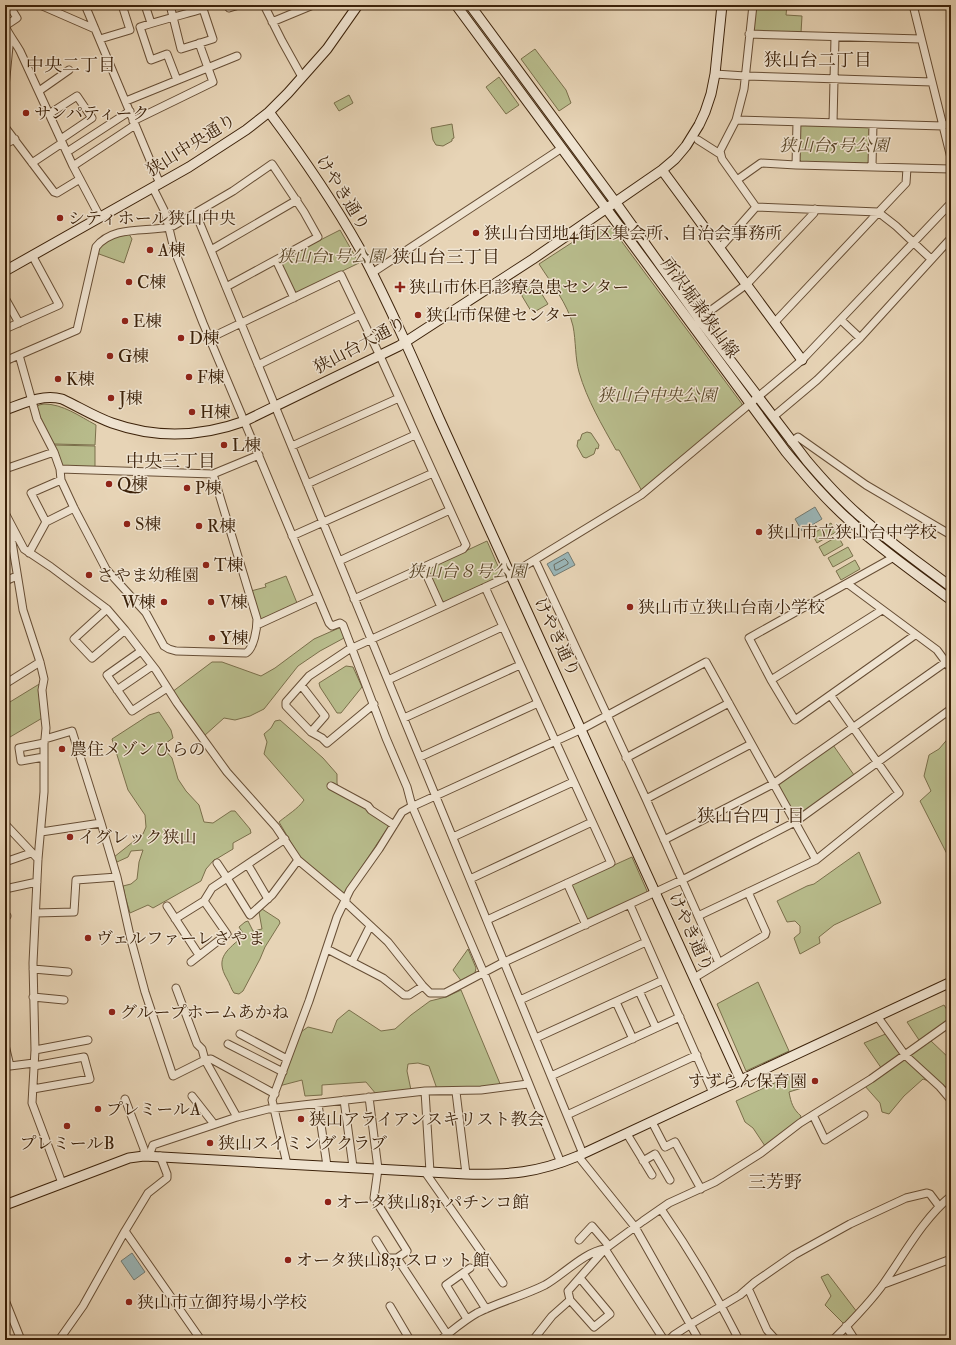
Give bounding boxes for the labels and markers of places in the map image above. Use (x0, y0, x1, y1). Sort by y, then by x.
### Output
place label: サンパティーク (34, 103, 150, 124)
marker: サンパティーク (21, 108, 31, 118)
place label: シティホール狭山中央 (68, 208, 236, 229)
marker: シティホール狭山中央 (55, 213, 65, 223)
place label: 狭山台団地4街区集会所、自治会事務所 (484, 223, 782, 244)
marker: 狭山台団地4街区集会所、自治会事務所 (471, 228, 481, 238)
place label: A棟 (157, 240, 186, 261)
marker: A棟 (145, 245, 155, 255)
place label: C棟 (137, 272, 166, 293)
marker: C棟 (124, 277, 134, 287)
place label: 狭山市休日診療急患センター (409, 277, 629, 298)
marker: 狭山市休日診療急患センター (394, 281, 406, 293)
place label: 狭山市保健センター (426, 305, 578, 326)
marker: 狭山市保健センター (413, 310, 423, 320)
place label: E棟 (133, 311, 162, 332)
marker: E棟 (120, 316, 130, 326)
place label: D棟 (189, 328, 220, 349)
marker: D棟 (176, 333, 186, 343)
place label: G棟 (118, 346, 149, 367)
marker: G棟 (105, 351, 115, 361)
place label: F棟 (197, 367, 225, 388)
place label: K棟 (66, 369, 95, 390)
marker: F棟 (184, 372, 194, 382)
marker: K棟 (53, 374, 63, 384)
place label: J棟 (118, 388, 143, 410)
marker: J棟 (106, 393, 116, 403)
place label: H棟 (200, 402, 231, 423)
marker: H棟 (187, 407, 197, 417)
place label: L棟 (232, 435, 261, 456)
marker: L棟 (219, 440, 229, 450)
place label: Q棟 (117, 474, 148, 495)
place label: P棟 (195, 478, 222, 499)
marker: Q棟 (104, 479, 114, 489)
marker: P棟 (182, 483, 192, 493)
place label: S棟 (135, 514, 161, 535)
place label: R棟 (207, 516, 236, 537)
marker: S棟 (122, 519, 132, 529)
marker: R棟 (194, 521, 204, 531)
place label: 狭山市立狭山台中学校 (767, 522, 937, 543)
marker: 狭山市立狭山台中学校 (754, 527, 764, 537)
place label: T棟 (214, 555, 244, 576)
marker: T棟 (201, 560, 211, 570)
place label: さやま幼稚園 (97, 565, 199, 586)
marker: さやま幼稚園 (84, 570, 94, 580)
place label: W棟 (121, 592, 156, 613)
place label: V棟 (219, 592, 248, 613)
marker: W棟 (159, 597, 169, 607)
marker: V棟 (206, 597, 216, 607)
place label: 狭山市立狭山台南小学校 (638, 597, 825, 618)
marker: 狭山市立狭山台南小学校 (625, 602, 635, 612)
place label: Y棟 (220, 628, 249, 649)
marker: Y棟 (207, 633, 217, 643)
place label: 農住メゾンひらの (70, 739, 206, 760)
marker: 農住メゾンひらの (57, 744, 67, 754)
place label: イグレック狭山 (78, 827, 197, 848)
marker: イグレック狭山 (65, 832, 75, 842)
place label: ヴェルファーレさやま (96, 928, 265, 949)
marker: ヴェルファーレさやま (83, 933, 93, 943)
place label: グループホームあかね (120, 1002, 289, 1023)
marker: グループホームあかね (107, 1007, 117, 1017)
place label: すずらん保育園 (688, 1071, 807, 1092)
marker: すずらん保育園 (810, 1076, 820, 1086)
place label: プレミールA (106, 1099, 201, 1120)
marker: プレミールA (93, 1104, 103, 1114)
place label: 狭山アライアンスキリスト教会 (309, 1109, 544, 1130)
marker: 狭山アライアンスキリスト教会 (296, 1114, 306, 1124)
marker: プレミールB (62, 1121, 72, 1131)
place label: プレミールB (19, 1133, 115, 1154)
place label: 狭山スイミングクラブ (218, 1133, 387, 1154)
marker: 狭山スイミングクラブ (205, 1138, 215, 1148)
place label: オータ狭山831 パチンコ館 (336, 1192, 529, 1213)
marker: オータ狭山831 パチンコ館 (323, 1197, 333, 1207)
place label: オータ狭山831 スロット館 (296, 1250, 490, 1271)
marker: オータ狭山831 スロット館 (283, 1255, 293, 1265)
place label: 狭山市立御狩場小学校 (137, 1292, 307, 1313)
marker: 狭山市立御狩場小学校 (124, 1297, 134, 1307)

